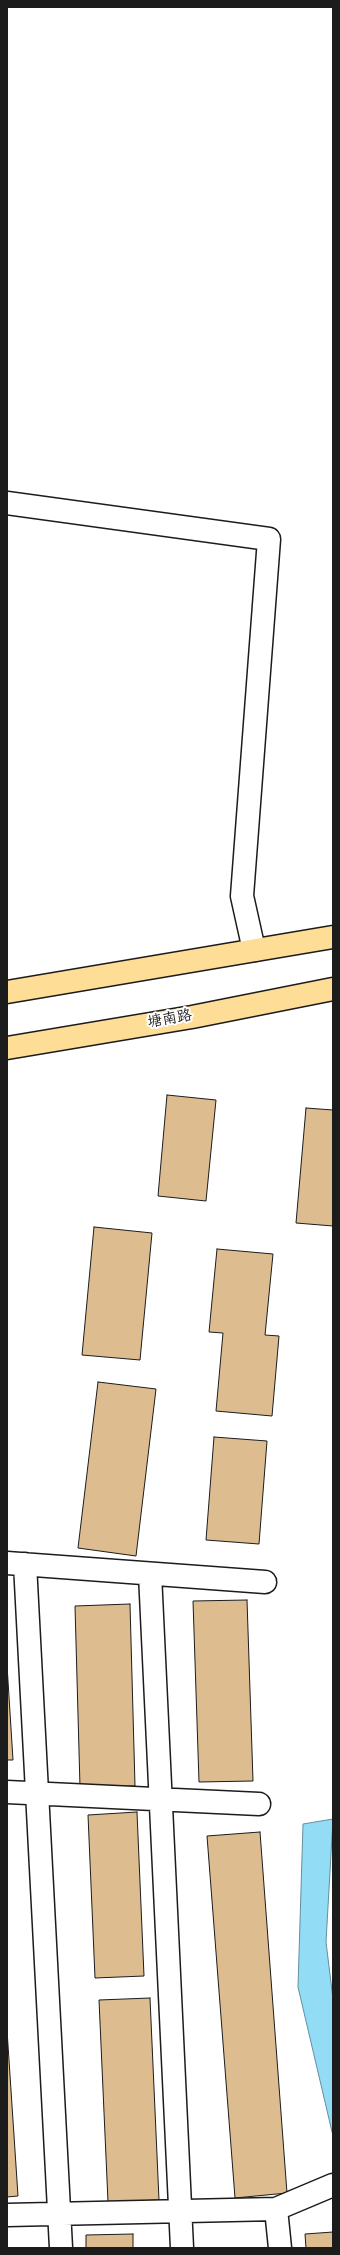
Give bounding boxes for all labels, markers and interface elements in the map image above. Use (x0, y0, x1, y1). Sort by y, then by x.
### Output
street label: 塘南路 (146, 1008, 194, 1034)

